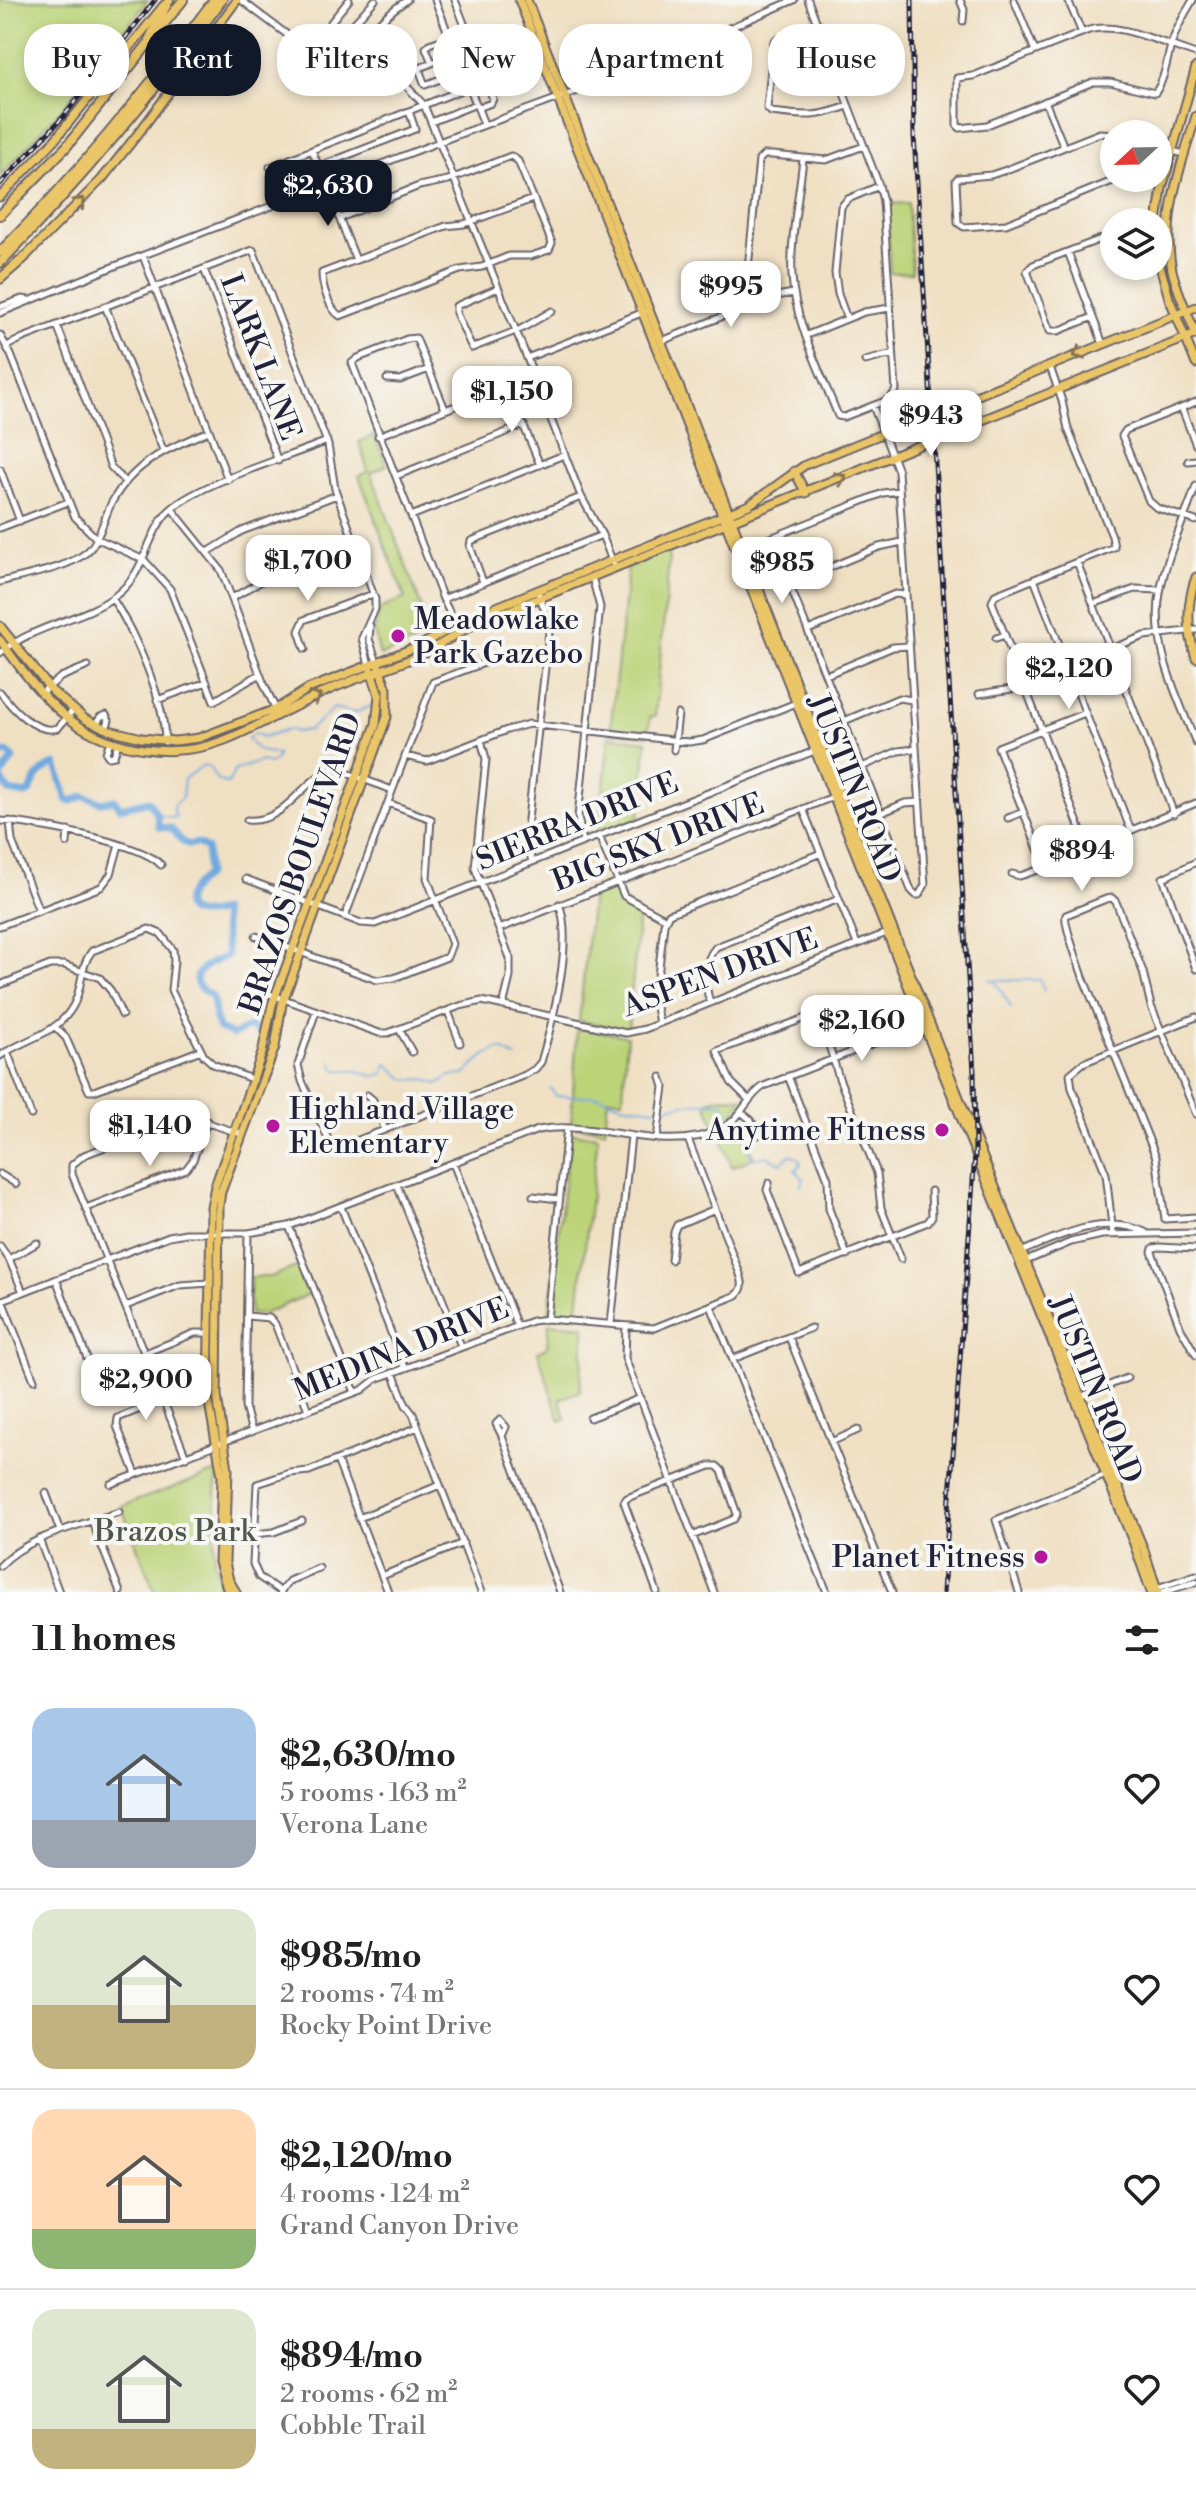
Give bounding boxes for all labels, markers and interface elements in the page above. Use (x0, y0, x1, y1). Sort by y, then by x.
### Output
chip: Buy (24, 24, 129, 96)
chip: Rent (145, 24, 261, 96)
chip: Filters (277, 24, 417, 96)
chip: New (433, 24, 543, 96)
chip: Apartment (559, 24, 752, 96)
chip: House (768, 24, 905, 96)
north arrow (1100, 120, 1172, 192)
map controls (1100, 120, 1172, 280)
pin: $2,630 (263, 160, 393, 228)
text: $2,630 (283, 170, 373, 202)
one-way arrow (71, 197, 85, 211)
button: layers (1100, 208, 1172, 280)
pin: $995 (684, 261, 778, 329)
street label: LARK LANE (211, 269, 309, 446)
text: $995 (699, 271, 763, 303)
one-way arrow (1071, 345, 1086, 361)
pin: $1,150 (447, 366, 577, 434)
text: $1,150 (470, 376, 554, 408)
pin: $943 (884, 390, 978, 458)
text: $943 (899, 400, 963, 432)
one-way arrow (833, 472, 847, 488)
pin: $1,700 (243, 535, 373, 603)
pin: $985 (735, 537, 829, 605)
text: $1,700 (264, 545, 352, 577)
text: $985 (750, 547, 814, 579)
place label: Meadowlake Park Gazebo (414, 601, 583, 673)
marker: Meadowlake Park Gazebo (389, 627, 407, 645)
pin: $2,120 (1004, 643, 1134, 711)
text: $2,120 (1025, 653, 1113, 685)
street label: JUSTIN ROAD (799, 688, 909, 888)
one-way arrow (308, 691, 323, 706)
street label: BRAZOS BOULEVARD (231, 708, 370, 1020)
street label: SIERRA DRIVE (471, 764, 684, 880)
street label: BIG SKY DRIVE (546, 785, 769, 901)
pin: $894 (1035, 825, 1129, 893)
text: $894 (1049, 835, 1115, 867)
street label: ASPEN DRIVE (617, 920, 823, 1026)
pin: $2,160 (797, 995, 927, 1063)
text: $2,160 (819, 1005, 905, 1037)
place label: Highland Village Elementary (289, 1091, 514, 1163)
pin: $1,140 (85, 1100, 215, 1168)
text: $1,140 (108, 1110, 192, 1142)
place label: Anytime Fitness (705, 1112, 926, 1150)
marker: Highland Village Elementary (264, 1117, 282, 1135)
marker: Anytime Fitness (933, 1121, 951, 1139)
street label: JUSTIN ROAD (1040, 1289, 1150, 1489)
street label: MEDINA DRIVE (288, 1290, 514, 1410)
pin: $2,900 (81, 1354, 211, 1422)
text: $2,900 (99, 1364, 193, 1396)
park label: Brazos Park (93, 1513, 257, 1551)
place label: Planet Fitness (832, 1539, 1025, 1577)
marker: Planet Fitness (1032, 1548, 1050, 1566)
icon: filters (1120, 1618, 1164, 1662)
text: 11 homes (32, 1619, 176, 1661)
text: $2,630/mo (280, 1735, 456, 1777)
icon: home (96, 1740, 192, 1836)
icon: heart (1120, 1766, 1164, 1810)
text: 5 rooms · 163 m² (280, 1777, 467, 1809)
text: Verona Lane (280, 1809, 428, 1841)
text: $985/mo (280, 1936, 422, 1978)
icon: home (96, 1941, 192, 2037)
icon: heart (1120, 1967, 1164, 2011)
text: 2 rooms · 74 m² (280, 1978, 454, 2010)
text: Rocky Point Drive (280, 2010, 492, 2042)
text: $2,120/mo (280, 2136, 453, 2178)
icon: home (96, 2141, 192, 2237)
icon: heart (1120, 2167, 1164, 2211)
text: 4 rooms · 124 m² (280, 2178, 470, 2210)
text: Grand Canyon Drive (280, 2210, 519, 2242)
text: $894/mo (280, 2336, 423, 2378)
icon: home (96, 2341, 192, 2437)
icon: heart (1120, 2367, 1164, 2411)
text: 2 rooms · 62 m² (280, 2378, 457, 2410)
text: Cobble Trail (280, 2410, 426, 2442)

